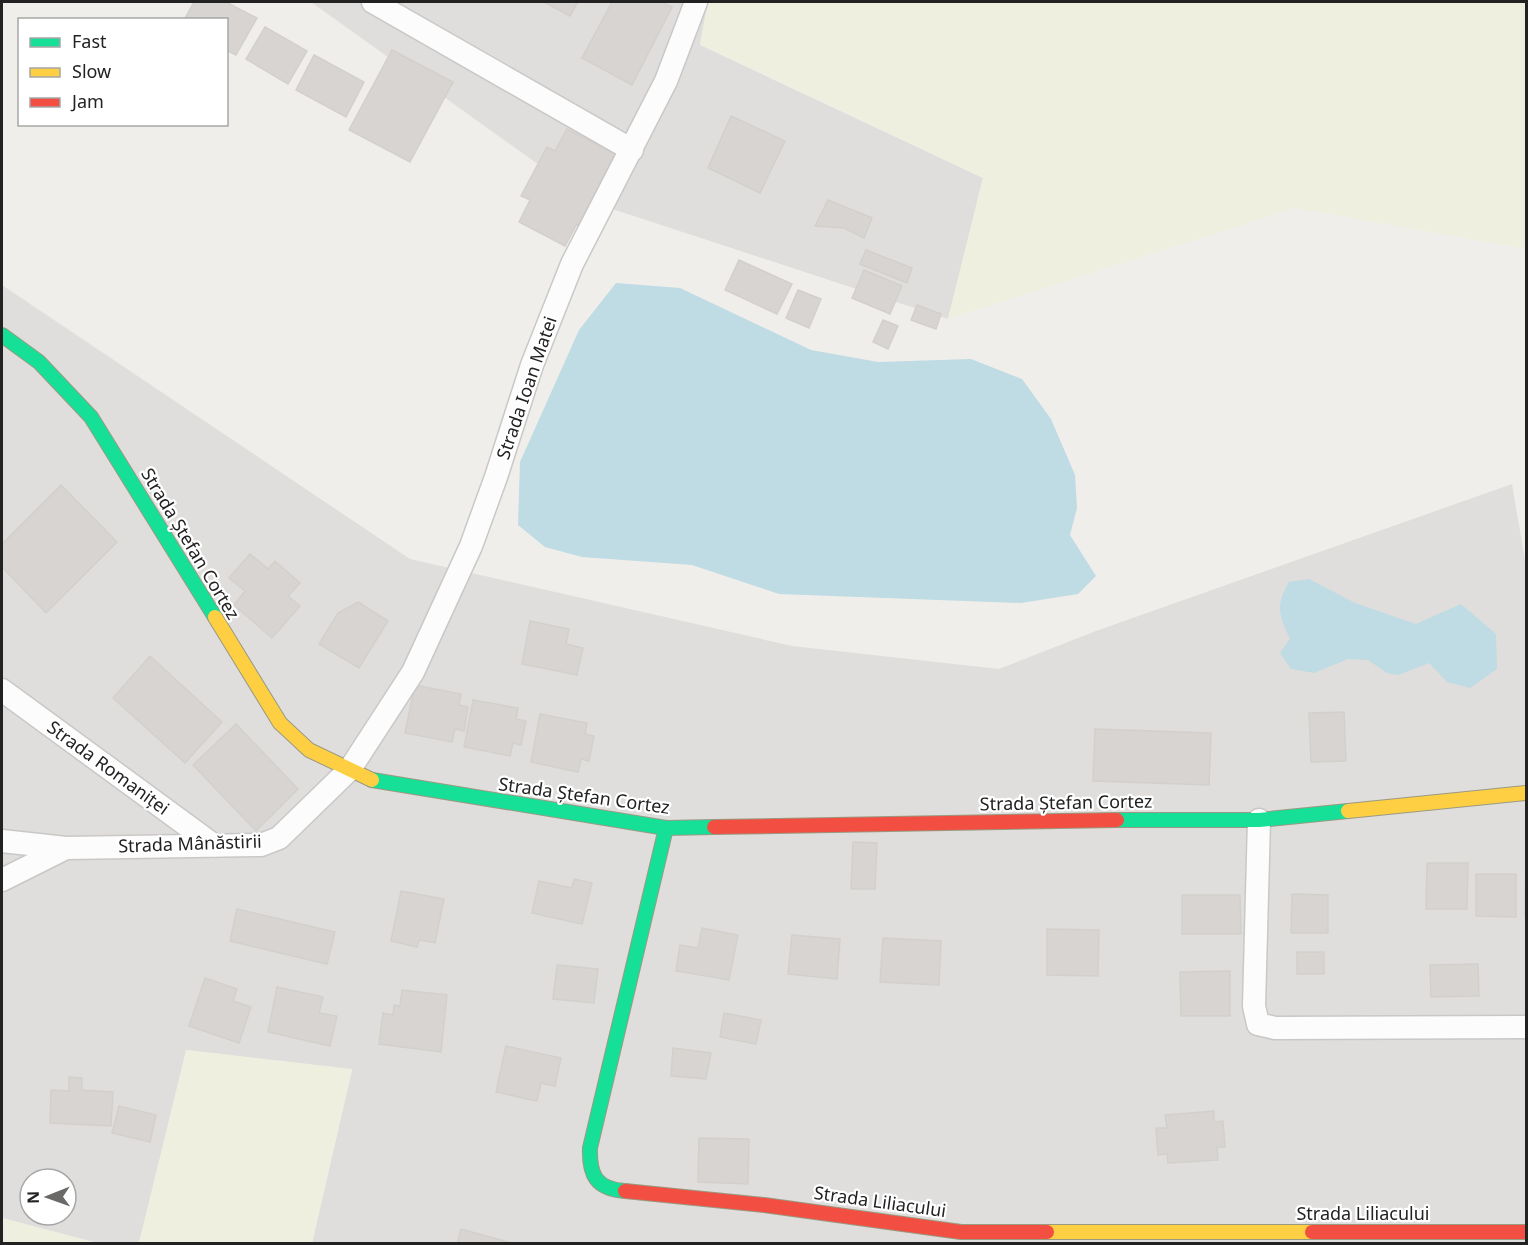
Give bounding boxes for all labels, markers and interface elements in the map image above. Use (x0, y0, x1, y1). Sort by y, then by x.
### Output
legend (18, 18, 228, 126)
text: Fast (72, 29, 107, 53)
text: Slow (72, 59, 111, 83)
text: Jam (70, 89, 104, 113)
street label: Strada Ioan Matei (490, 313, 562, 463)
street label: Strada Ștefan Cortez (136, 463, 246, 624)
street label: Strada Romaniței (43, 715, 174, 820)
street label: Strada Ștefan Cortez (497, 771, 671, 819)
street label: Strada Ștefan Cortez (979, 788, 1153, 816)
street label: Strada Mânăstirii (118, 829, 262, 857)
north arrow (18, 1167, 78, 1227)
street label: Strada Liliacului (813, 1180, 948, 1222)
text: N (22, 1191, 44, 1204)
street label: Strada Liliacului (1296, 1201, 1430, 1225)

